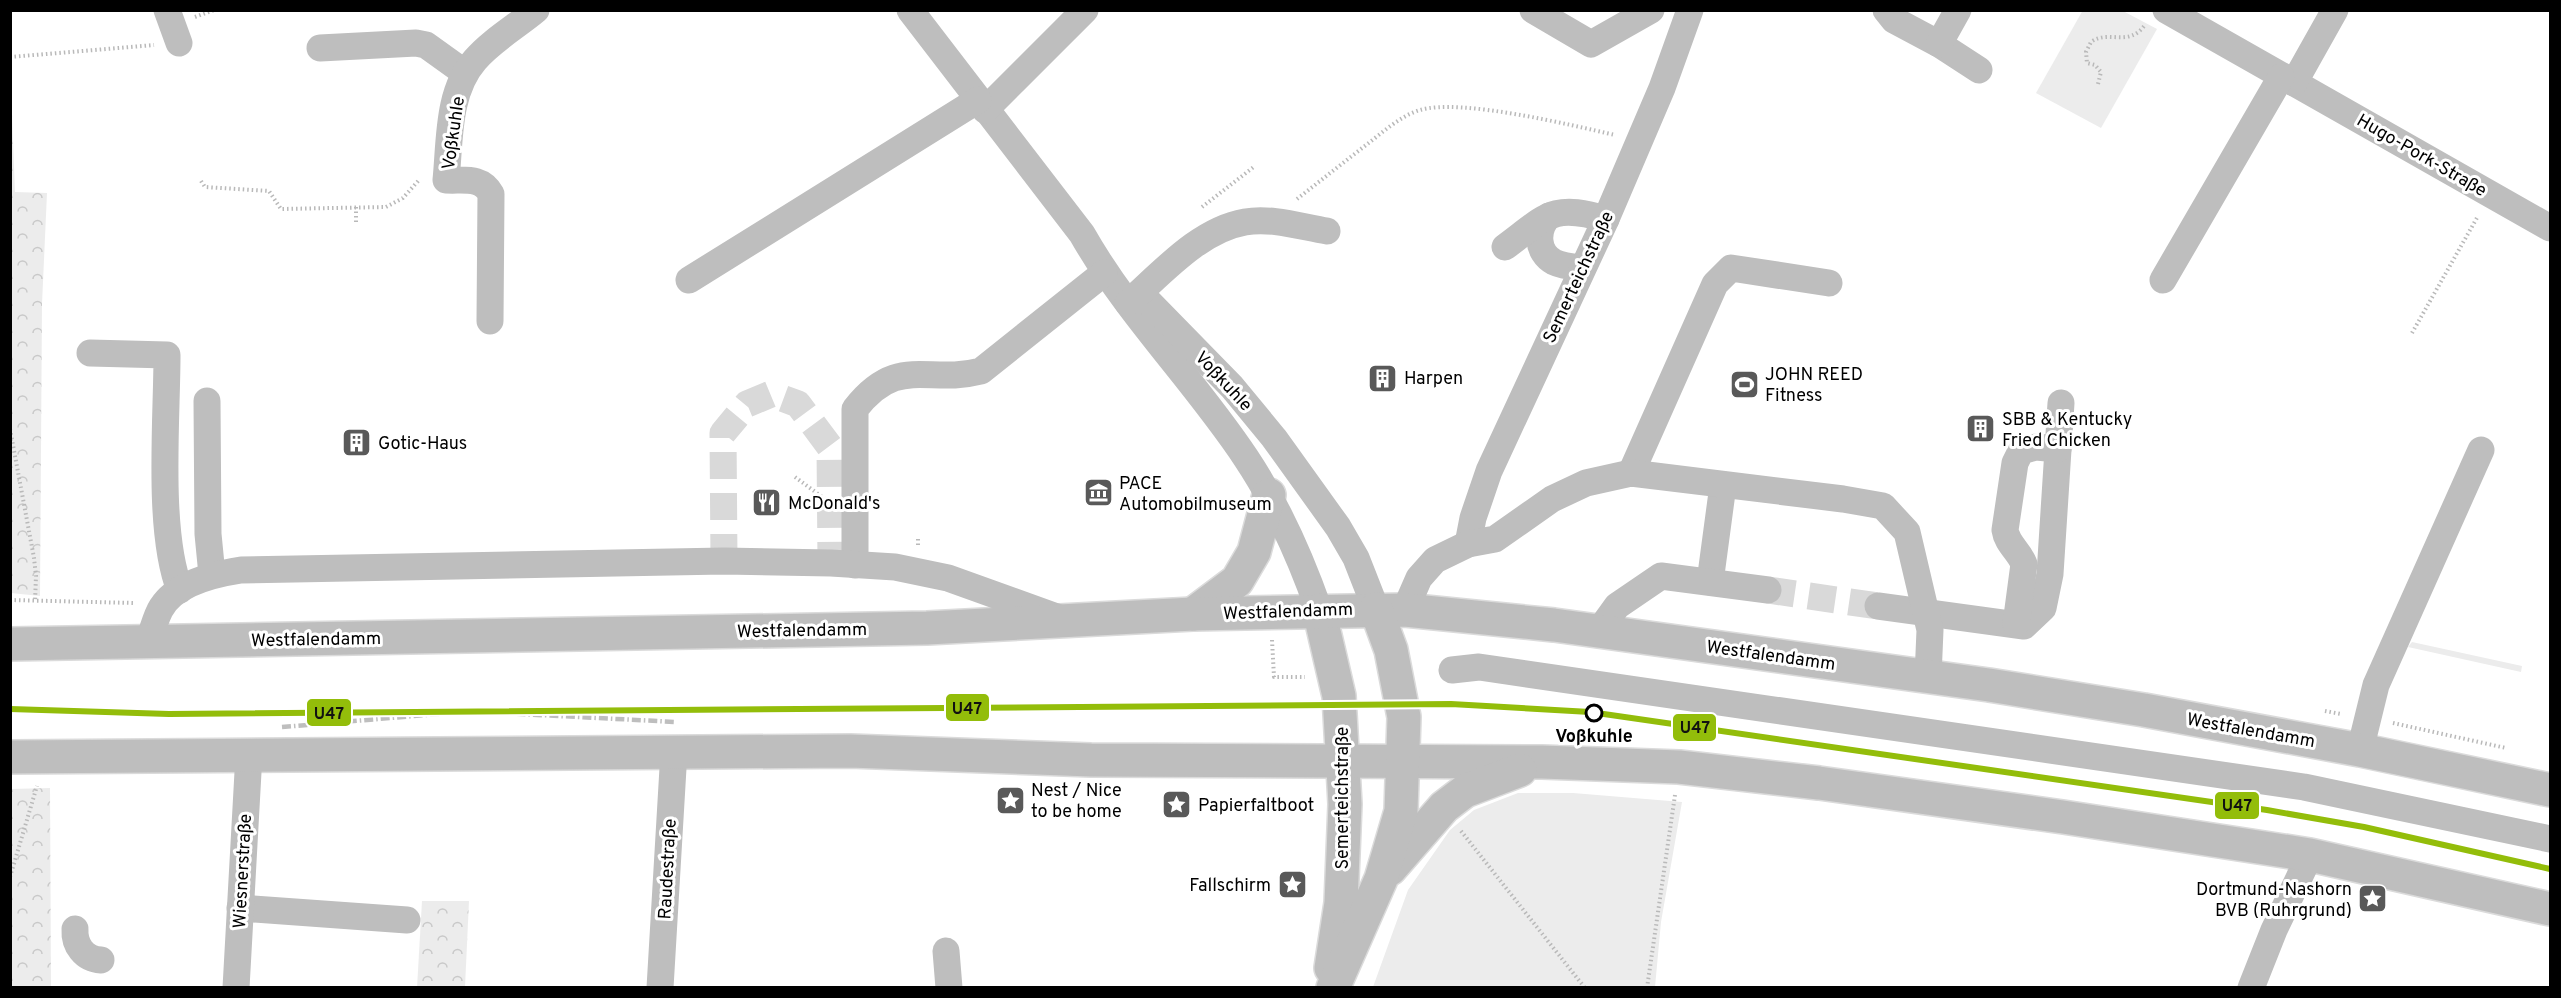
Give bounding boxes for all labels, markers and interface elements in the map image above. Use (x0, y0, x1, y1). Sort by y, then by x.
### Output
street label: Voßkuhle (438, 95, 471, 172)
street label: Hugo-Pork-Straße (2352, 110, 2490, 203)
street label: Semerteichstraße (1539, 208, 1620, 347)
street label: Voßkuhle (1189, 347, 1257, 417)
building icon: Harpen (1367, 362, 1399, 394)
place label: JOHN REED Fitness (1765, 364, 1863, 408)
place label: Harpen (1404, 368, 1463, 391)
sports icon: JOHN REED Fitness (1728, 368, 1760, 400)
place label: SBB & Kentucky Fried Chicken (2002, 409, 2132, 453)
building icon: SBB & Kentucky Fried Chicken (1965, 413, 1997, 445)
building icon: Gotic-Haus (341, 427, 373, 459)
place label: Gotic-Haus (378, 433, 467, 456)
place label: PACE Automobilmuseum (1119, 473, 1272, 517)
museum icon: PACE Automobilmuseum (1082, 477, 1114, 509)
restaurant icon: McDonald's (751, 487, 783, 519)
place label: McDonald's (788, 493, 880, 516)
street label: Westfalendamm (1223, 599, 1353, 626)
street label: Westfalendamm (737, 619, 867, 644)
street label: Westfalendamm (251, 628, 381, 653)
street label: Westfalendamm (1705, 636, 1837, 677)
line badge: U47 (945, 693, 990, 722)
line badge: U47 (306, 698, 352, 727)
text: U47 (952, 700, 982, 720)
marker: Voßkuhle (1585, 704, 1603, 722)
text: U47 (314, 705, 344, 725)
street label: Westfalendamm (2185, 709, 2317, 754)
line badge: U47 (1672, 713, 1717, 742)
text: U47 (1680, 719, 1710, 739)
street label: Semerteichstraße (1332, 726, 1355, 870)
place label: Voßkuhle (1555, 726, 1633, 749)
place label: Nest / Nice to be home (1031, 780, 1122, 824)
place icon: Nest / Nice to be home (994, 784, 1026, 816)
place icon: Papierfaltboot (1161, 789, 1193, 821)
line badge: U47 (2214, 791, 2260, 820)
place label: Papierfaltboot (1198, 795, 1314, 818)
text: U47 (2222, 797, 2252, 817)
street label: Wiesnerstraße (229, 813, 258, 929)
street label: Raudestraße (654, 818, 683, 920)
place icon: Fallschirm (1276, 869, 1308, 901)
place label: Fallschirm (1189, 875, 1271, 898)
place label: Dortmund-Nashorn BVB (Ruhrgrund) (2196, 879, 2352, 923)
place icon: Dortmund-Nashorn BVB (Ruhrgrund) (2357, 883, 2389, 915)

